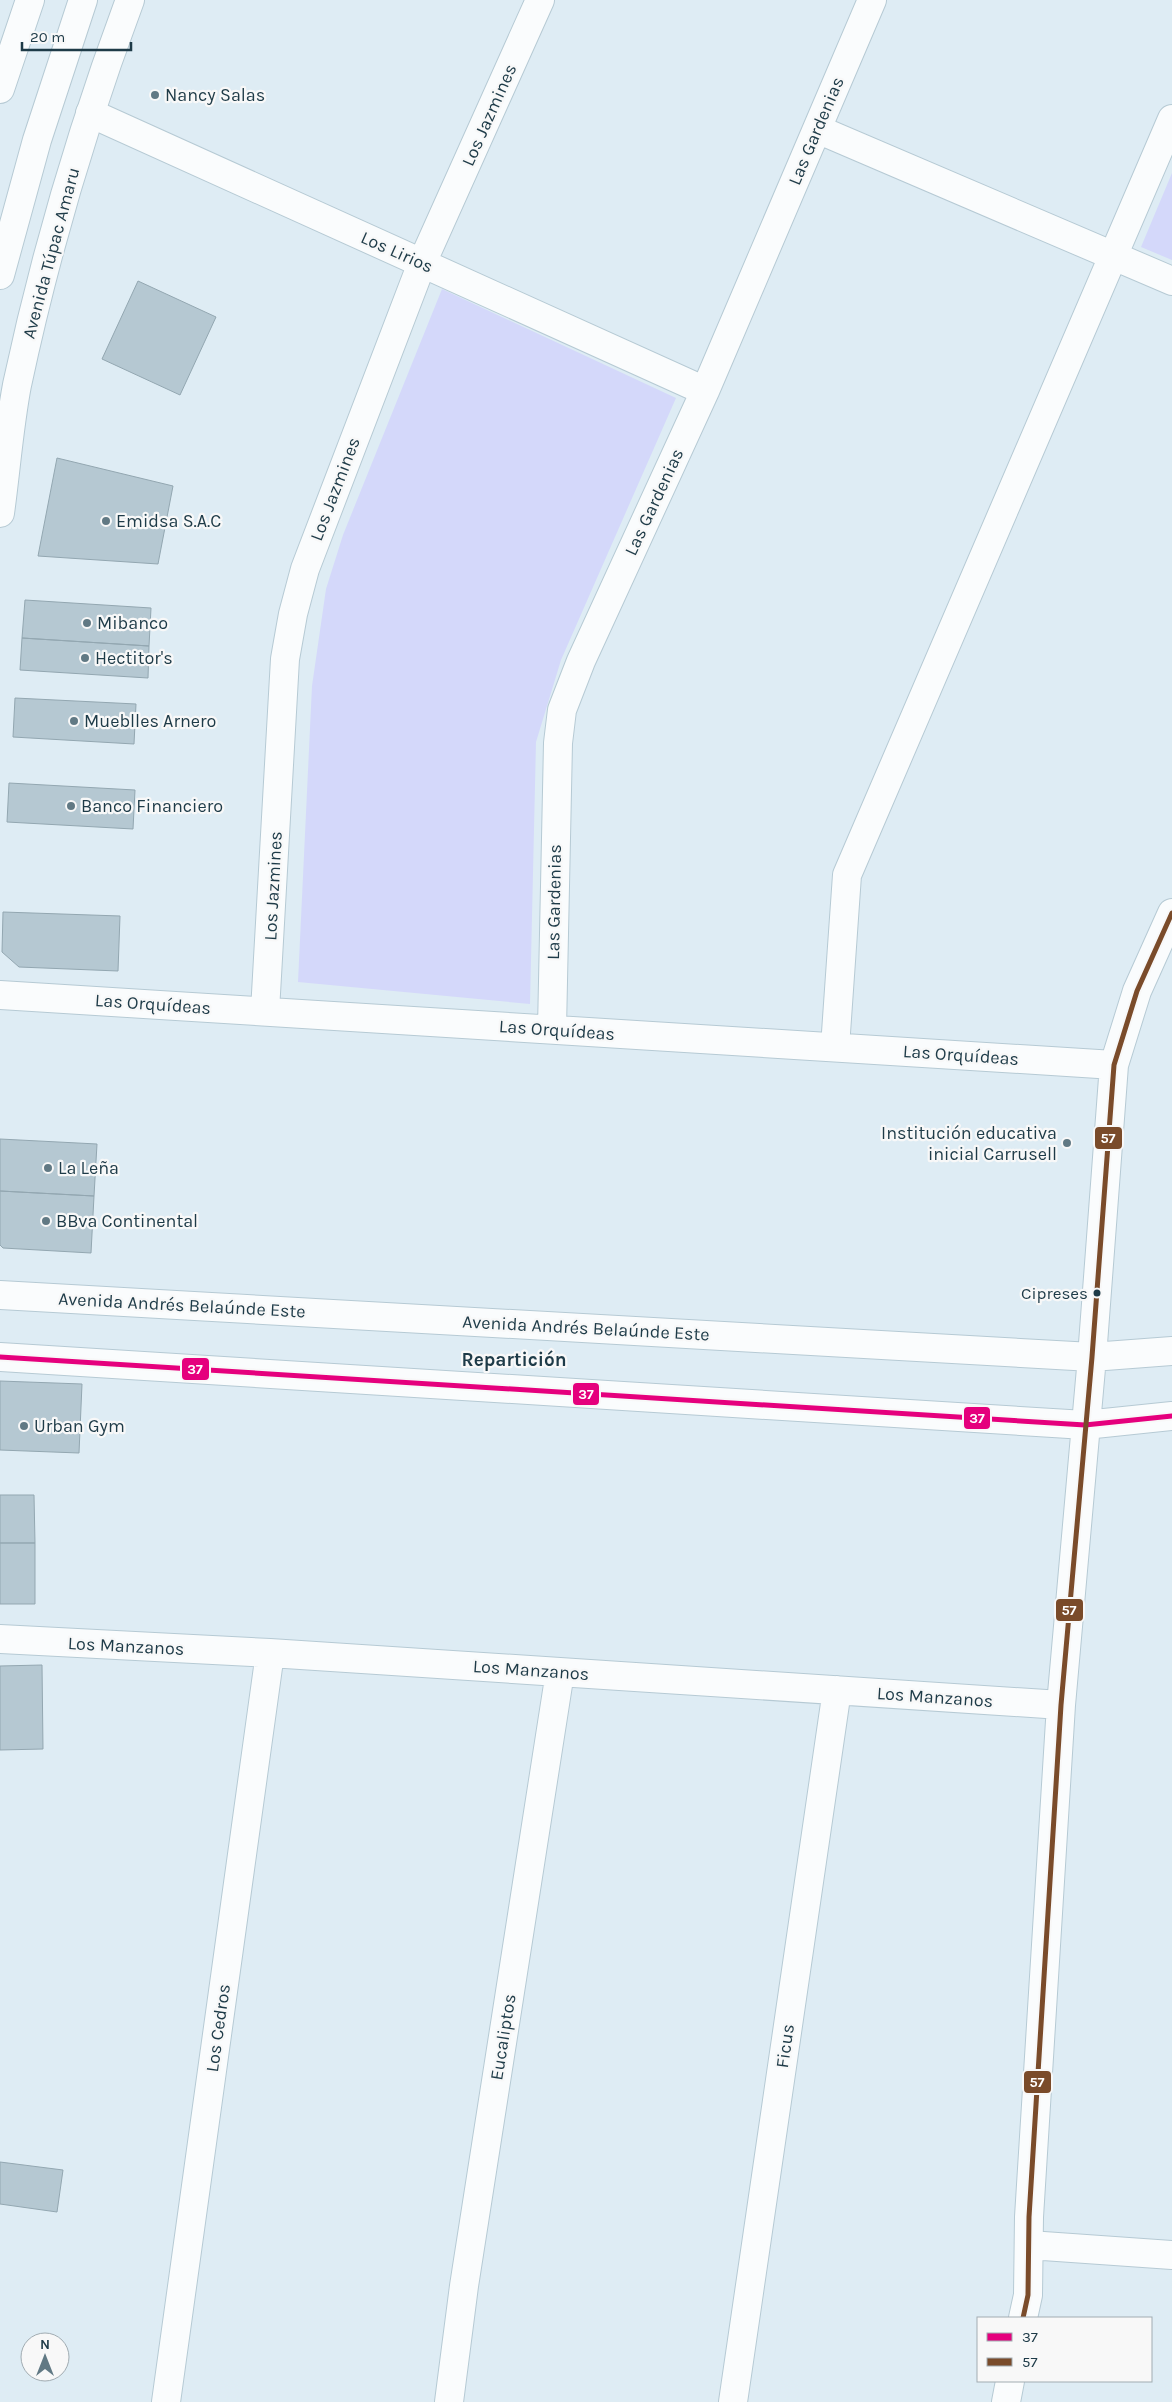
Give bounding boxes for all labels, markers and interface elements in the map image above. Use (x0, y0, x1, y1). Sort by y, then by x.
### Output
scale bar (22, 20, 131, 52)
text: 20 m (30, 28, 65, 46)
street label: Los Jazmines (457, 61, 521, 169)
street label: Las Gardenias (783, 74, 849, 188)
place label: Nancy Salas (165, 84, 265, 106)
marker: Nancy Salas (149, 89, 161, 101)
street label: Avenida Túpac Amaru (18, 165, 84, 341)
street label: Los Lirios (357, 226, 437, 278)
street label: Los Jazmines (305, 434, 365, 544)
street label: Las Gardenias (620, 445, 688, 559)
place label: Emidsa S.A.C (116, 510, 221, 532)
marker: Emidsa S.A.C (100, 515, 112, 527)
place label: Mibanco (97, 612, 168, 634)
marker: Mibanco (81, 617, 93, 629)
place label: Hectitor's (95, 647, 173, 669)
marker: Hectitor's (79, 652, 91, 664)
place label: Mueblles Arnero (84, 710, 216, 732)
marker: Mueblles Arnero (68, 715, 80, 727)
place label: Banco Financiero (81, 795, 223, 817)
marker: Banco Financiero (65, 800, 77, 812)
street label: Los Jazmines (259, 831, 287, 941)
street label: Las Gardenias (542, 844, 566, 960)
street label: Las Orquídeas (94, 989, 212, 1019)
street label: Las Orquídeas (498, 1015, 616, 1045)
street label: Las Orquídeas (902, 1040, 1020, 1070)
place label: Institución educativa inicial Carrusell (881, 1122, 1057, 1165)
line badge: 57 (1094, 1126, 1123, 1150)
text: 57 (1100, 1130, 1116, 1147)
marker: Institución educativa inicial Carrusell (1061, 1137, 1073, 1149)
place label: La Leña (58, 1157, 119, 1179)
marker: La Leña (42, 1162, 54, 1174)
place label: BBva Continental (56, 1210, 198, 1232)
marker: BBva Continental (40, 1215, 52, 1227)
place label: Cipreses (1021, 1283, 1088, 1303)
street label: Avenida Andrés Belaúnde Este (58, 1288, 306, 1322)
marker: Cipreses (1092, 1288, 1102, 1298)
street label: Avenida Andrés Belaúnde Este (462, 1311, 710, 1345)
district label: Repartición (461, 1349, 567, 1371)
line badge: 37 (181, 1357, 210, 1381)
text: 37 (187, 1361, 203, 1378)
line badge: 37 (572, 1382, 600, 1406)
text: 37 (578, 1386, 594, 1403)
line badge: 37 (963, 1406, 991, 1430)
text: 37 (969, 1410, 985, 1427)
place label: Urban Gym (34, 1415, 125, 1437)
marker: Urban Gym (18, 1420, 30, 1432)
line badge: 57 (1055, 1598, 1084, 1622)
text: 57 (1061, 1602, 1077, 1619)
street label: Los Manzanos (67, 1632, 185, 1660)
street label: Los Manzanos (472, 1655, 590, 1685)
street label: Los Manzanos (876, 1682, 994, 1712)
street label: Los Cedros (201, 1983, 235, 2073)
street label: Eucaliptos (485, 1992, 521, 2082)
street label: Ficus (771, 2022, 799, 2070)
line badge: 57 (1023, 2070, 1052, 2094)
text: 57 (1029, 2074, 1045, 2091)
legend (977, 2317, 1152, 2382)
text: 37 (1022, 2328, 1038, 2346)
north arrow (20, 2332, 70, 2382)
text: N (40, 2336, 50, 2353)
text: 57 (1022, 2353, 1038, 2371)

